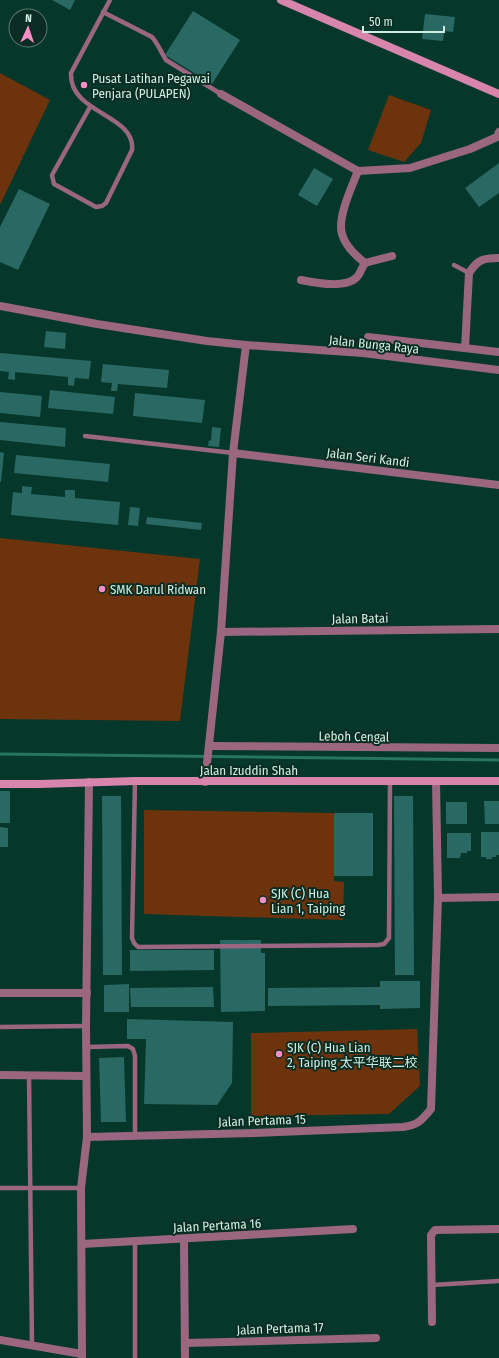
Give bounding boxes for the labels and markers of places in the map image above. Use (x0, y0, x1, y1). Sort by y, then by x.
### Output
place label: Pusat Latihan Pegawai Penjara (PULAPEN) (92, 71, 210, 101)
marker: Pusat Latihan Pegawai Penjara (PULAPEN) (79, 80, 89, 90)
place label: SMK Darul Ridwan (110, 582, 206, 597)
marker: SMK Darul Ridwan (97, 584, 107, 594)
place label: SJK (C) Hua Lian 1, Taiping (271, 886, 346, 916)
marker: SJK (C) Hua Lian 1, Taiping (258, 895, 268, 905)
place label: SJK (C) Hua Lian 2, Taiping 太平华联二校 (287, 1040, 418, 1070)
marker: SJK (C) Hua Lian 2, Taiping 太平华联二校 (274, 1049, 284, 1059)

